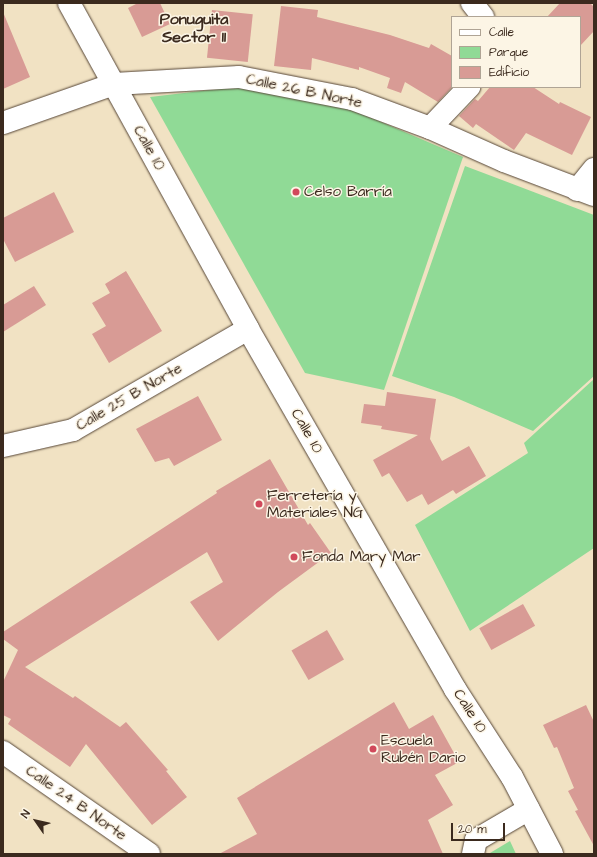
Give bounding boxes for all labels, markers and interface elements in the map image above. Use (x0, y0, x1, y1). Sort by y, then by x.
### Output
district label: Ponuguita Sector 11 (160, 9, 228, 47)
legend (451, 16, 581, 88)
text: Calle (489, 24, 514, 41)
text: Parque (489, 44, 528, 61)
text: Edificio (489, 64, 529, 81)
street label: Calle 26 B Norte (244, 70, 364, 112)
street label: Calle 10 (129, 122, 169, 174)
place label: Celso Barría (304, 183, 392, 201)
marker: Celso Barría (291, 187, 301, 197)
street label: Calle 25 B Norte (73, 359, 185, 435)
street label: Calle 10 (287, 406, 327, 456)
place label: Ferretería y Materiales NG (267, 486, 363, 521)
marker: Ferretería y Materiales NG (254, 499, 264, 509)
place label: Fonda Mary Mar (302, 548, 421, 566)
marker: Fonda Mary Mar (289, 552, 299, 562)
street label: Calle 10 (449, 686, 491, 736)
place label: Escuela Rubén Dario (381, 731, 466, 766)
marker: Escuela Rubén Dario (368, 744, 378, 754)
street label: Calle 24 B Norte (22, 762, 130, 844)
north arrow (16, 801, 56, 841)
scale bar (453, 815, 507, 841)
text: 20 m (458, 821, 487, 838)

